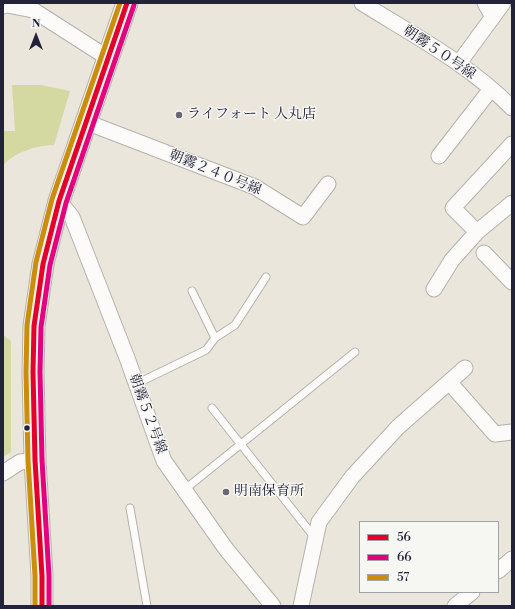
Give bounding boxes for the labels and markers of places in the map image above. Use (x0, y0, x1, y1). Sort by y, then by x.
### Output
place label: ライフォート 人丸店 (187, 107, 316, 123)
marker: ライフォート 人丸店 (174, 110, 184, 120)
unlabelled marker (22, 423, 32, 433)
place label: 明南保育所 (234, 484, 304, 500)
marker: 明南保育所 (221, 487, 231, 497)

